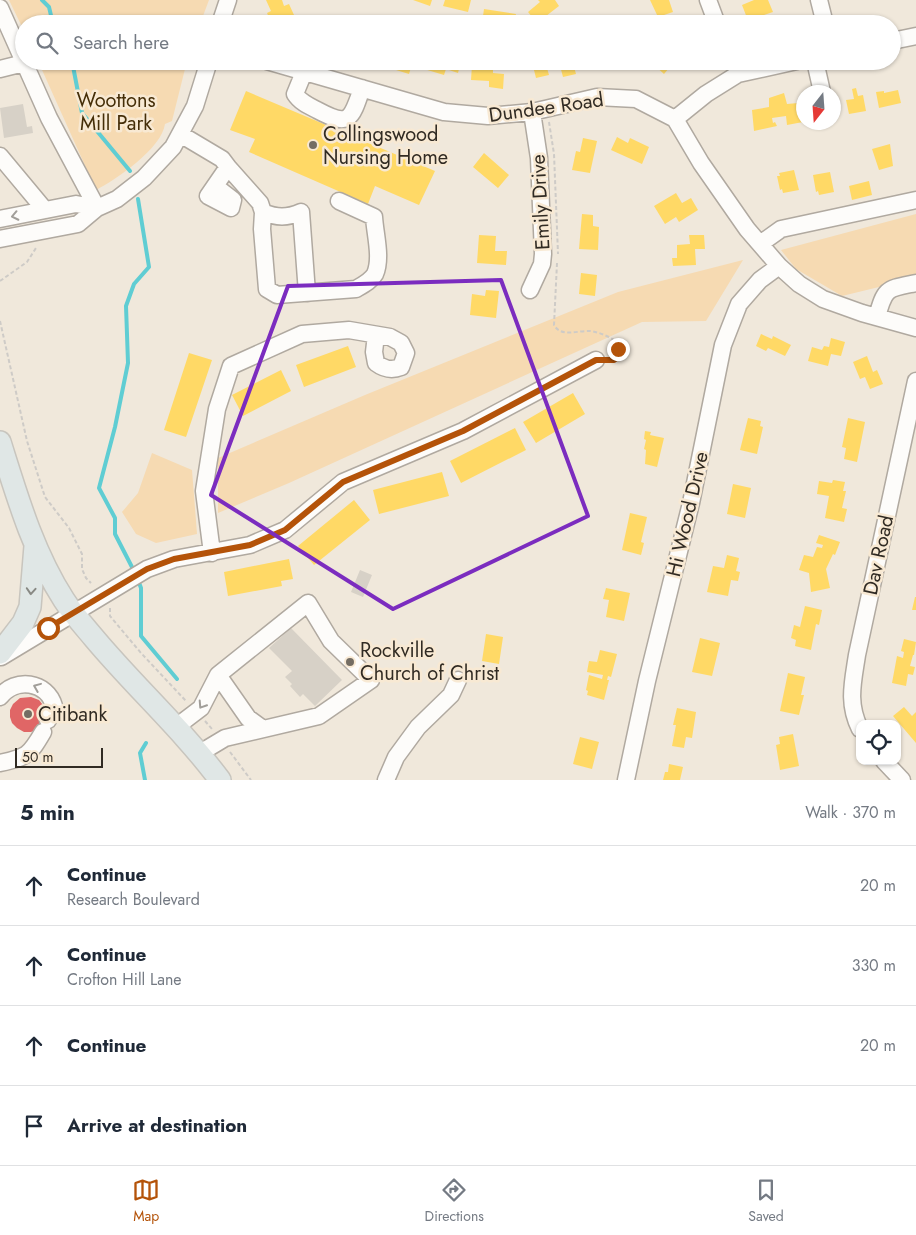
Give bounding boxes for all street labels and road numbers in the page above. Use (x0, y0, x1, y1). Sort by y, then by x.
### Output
street label: Dundee Road (487, 85, 605, 130)
street label: Emily Drive (524, 153, 557, 251)
street label: Hi Wood Drive (659, 449, 716, 579)
street label: Dav Road (856, 512, 901, 598)

